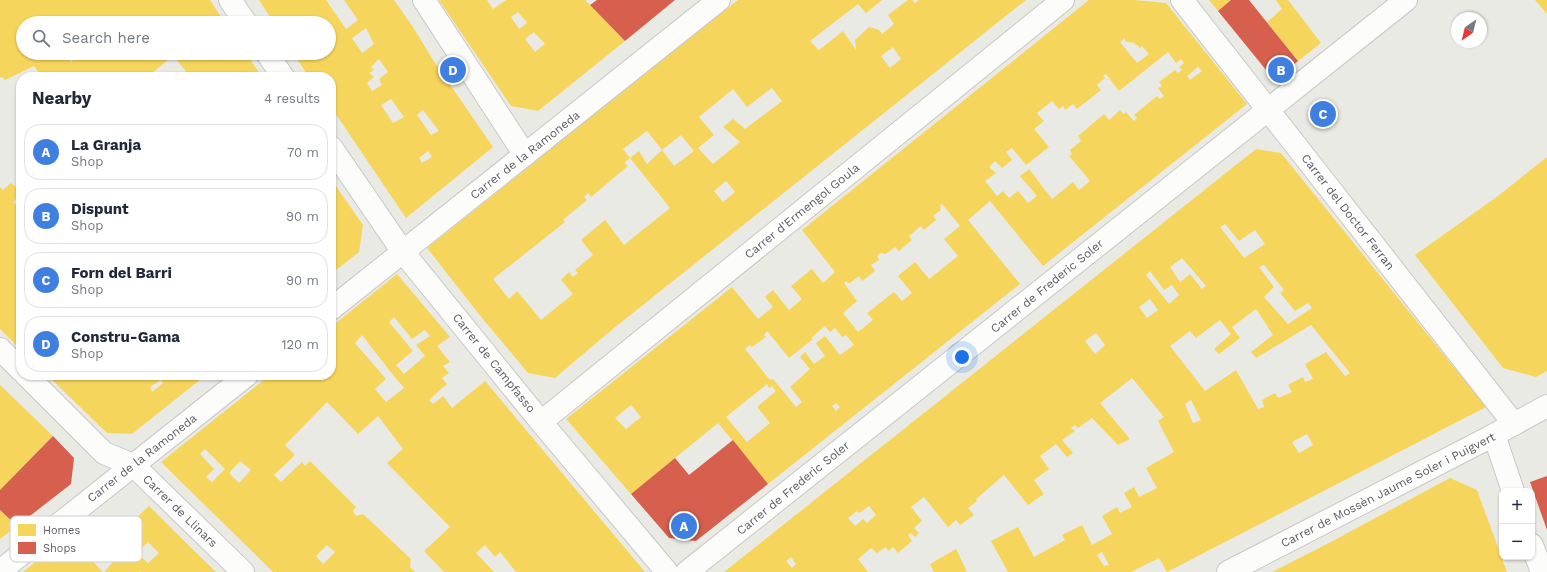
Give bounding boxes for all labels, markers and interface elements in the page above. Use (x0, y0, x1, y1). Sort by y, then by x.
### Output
north arrow (1451, 12, 1487, 48)
search box (16, 16, 336, 60)
icon: search (30, 27, 52, 49)
text: Search here (62, 29, 150, 47)
pin: D (440, 55, 466, 85)
pin: B (1268, 55, 1294, 85)
text: Nearby (32, 88, 91, 108)
text: 4 results (264, 91, 320, 106)
pin: C (1310, 99, 1336, 129)
street label: Carrer de la Ramoneda (467, 108, 583, 202)
text: La Granja (71, 136, 141, 154)
text: A (42, 145, 50, 160)
text: 70 m (287, 145, 319, 160)
street label: Carrer del Doctor Ferran (1298, 151, 1398, 273)
text: Shop (71, 154, 103, 169)
street label: Carrer d'Ermengol Goula (742, 160, 862, 262)
text: Dispunt (71, 200, 129, 218)
text: B (42, 209, 50, 224)
text: 90 m (286, 209, 319, 224)
text: Shop (71, 218, 103, 233)
street label: Carrer de Frederic Soler (988, 236, 1106, 336)
text: Forn del Barri (71, 264, 172, 282)
text: C (42, 273, 50, 288)
text: 90 m (286, 273, 319, 288)
text: Shop (71, 282, 103, 297)
street label: Carrer de Campfasso (450, 311, 538, 415)
text: Constru-Gama (71, 328, 180, 346)
text: D (41, 337, 51, 352)
text: 120 m (281, 337, 319, 352)
text: Shop (71, 346, 103, 361)
your location (952, 347, 972, 367)
street label: Carrer de la Ramoneda (84, 411, 200, 505)
street label: Carrer de Mossèn Jaume Soler i Puigvert (1278, 430, 1498, 550)
street label: Carrer de Frederic Soler (734, 438, 852, 538)
street label: Carrer de Llinars (140, 472, 220, 550)
map controls (1499, 488, 1535, 560)
button: + (1499, 488, 1535, 524)
pin: A (671, 511, 697, 541)
legend (10, 516, 142, 562)
text: Homes (43, 524, 80, 537)
button: − (1499, 524, 1535, 560)
text: Shops (43, 542, 76, 555)

